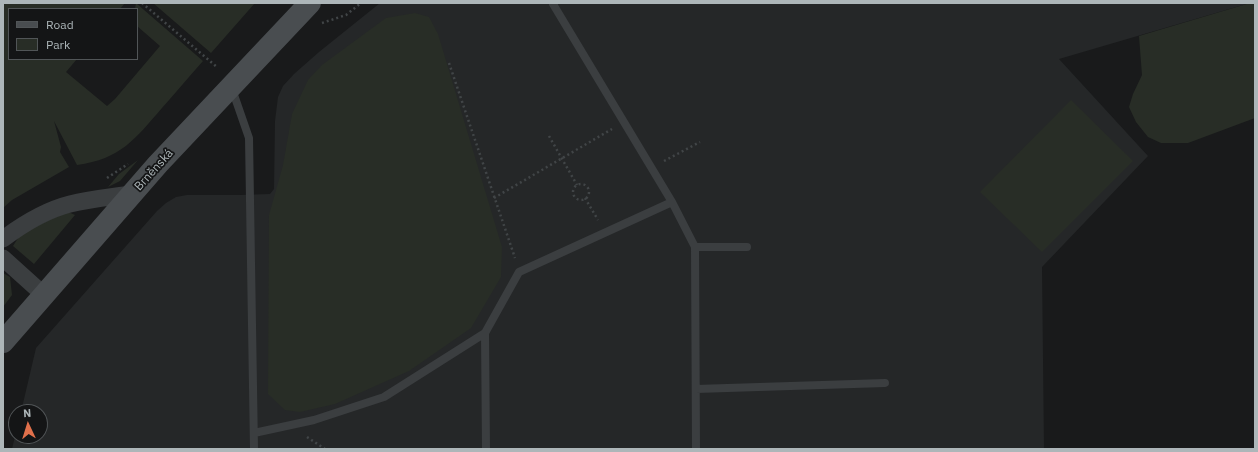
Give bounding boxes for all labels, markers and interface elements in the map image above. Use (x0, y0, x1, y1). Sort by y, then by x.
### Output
legend (8, 8, 138, 60)
text: Road (46, 17, 74, 32)
text: Park (46, 37, 70, 52)
street label: Brněnská (132, 146, 176, 194)
north arrow (8, 404, 48, 444)
text: N (23, 406, 32, 420)

